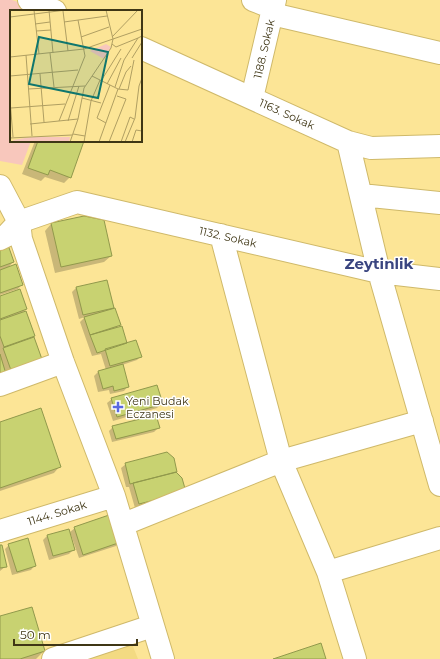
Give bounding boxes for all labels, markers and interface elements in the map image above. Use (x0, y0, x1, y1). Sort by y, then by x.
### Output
inset map (10, 10, 142, 142)
street label: 1188. Sokak (250, 18, 278, 80)
street label: 1163. Sokak (257, 96, 317, 133)
street label: 1132. Sokak (198, 224, 259, 251)
district label: Zeytinlik (345, 254, 414, 273)
place label: Yeni Budak Eczanesi (126, 394, 189, 421)
marker: Yeni Budak Eczanesi (113, 402, 123, 412)
street label: 1144. Sokak (26, 497, 89, 529)
scale bar (14, 621, 137, 647)
text: 50 m (20, 627, 51, 642)

